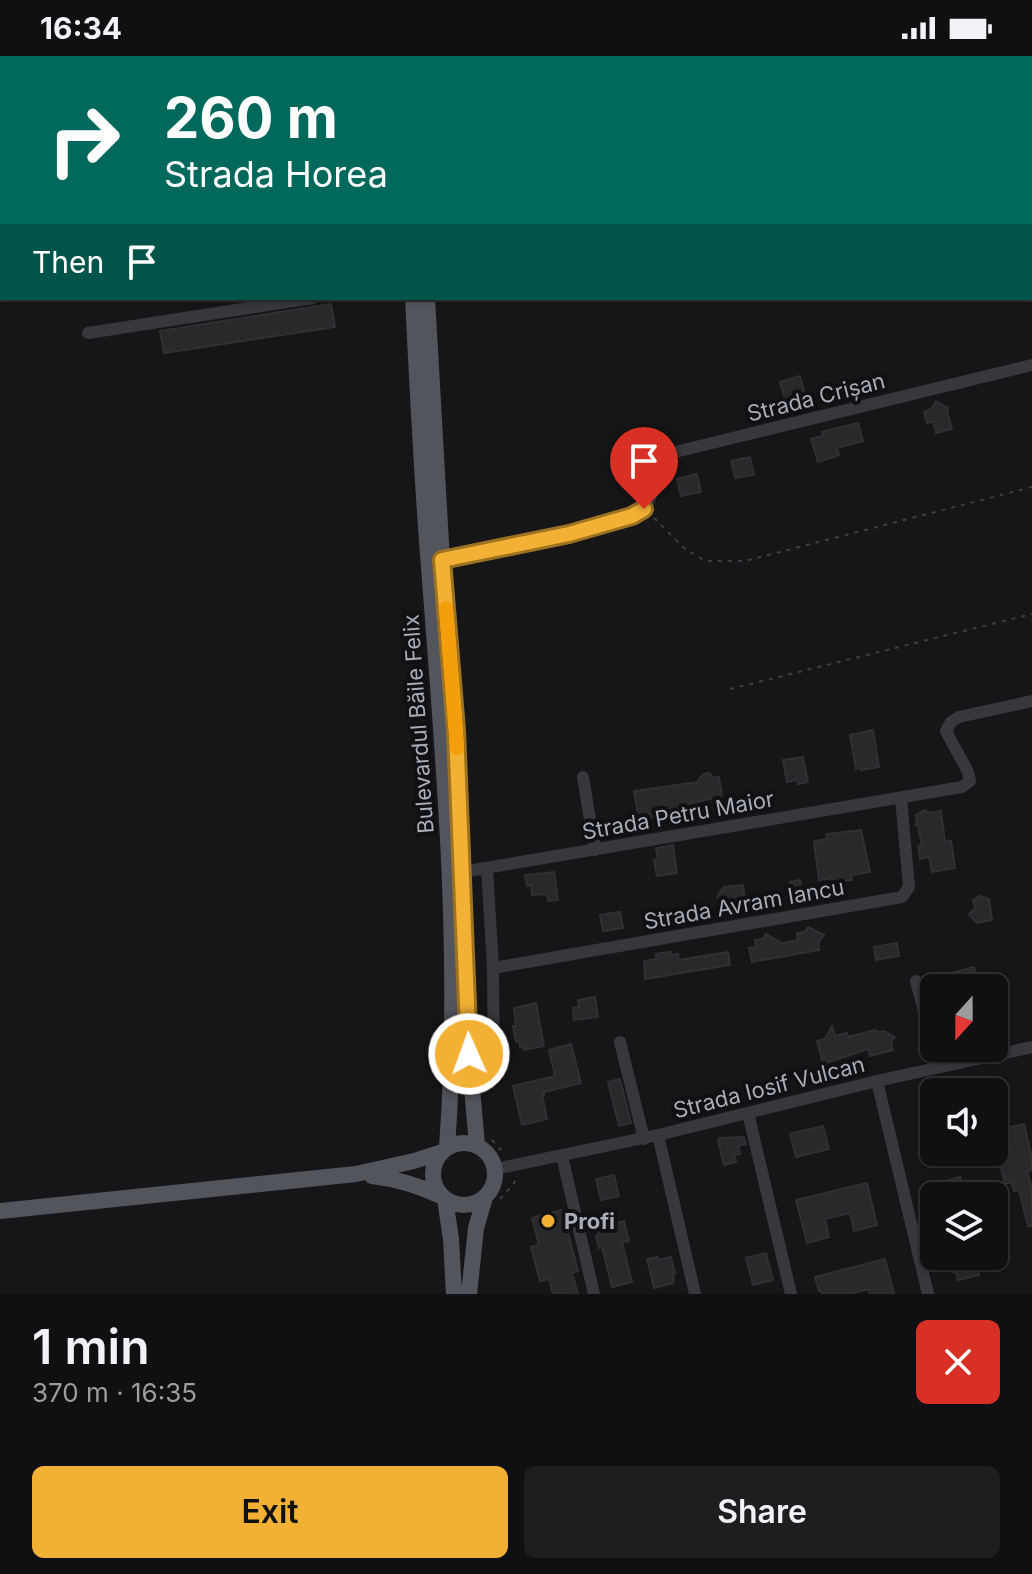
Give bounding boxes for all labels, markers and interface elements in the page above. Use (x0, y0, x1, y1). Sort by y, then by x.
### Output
text: 16:34 (40, 10, 122, 46)
text: 260 m (164, 84, 338, 152)
icon: right (32, 88, 136, 192)
text: Strada Horea (164, 152, 388, 196)
icon: arrive (120, 240, 164, 284)
text: Then (32, 244, 104, 280)
street label: Strada Crișan (744, 367, 888, 428)
pin (610, 427, 678, 509)
icon: arrive (622, 439, 666, 483)
street label: Bulevardul Băile Felix (397, 614, 439, 834)
street label: Strada Petru Maior (580, 785, 776, 845)
street label: Strada Avram Iancu (642, 874, 846, 934)
north arrow (920, 974, 1008, 1062)
map controls (920, 974, 1008, 1270)
position arrow (427, 1012, 511, 1096)
street label: Strada Iosif Vulcan (671, 1051, 867, 1123)
button: sound (920, 1078, 1008, 1166)
button: layers (920, 1182, 1008, 1270)
place label: Profi (564, 1208, 615, 1234)
marker: Profi (539, 1212, 557, 1230)
text: 1 min (32, 1317, 150, 1376)
button: close (916, 1320, 1000, 1404)
text: 370 m · 16:35 (32, 1377, 197, 1408)
button: Exit (32, 1466, 508, 1558)
button: Share (524, 1466, 1000, 1558)

